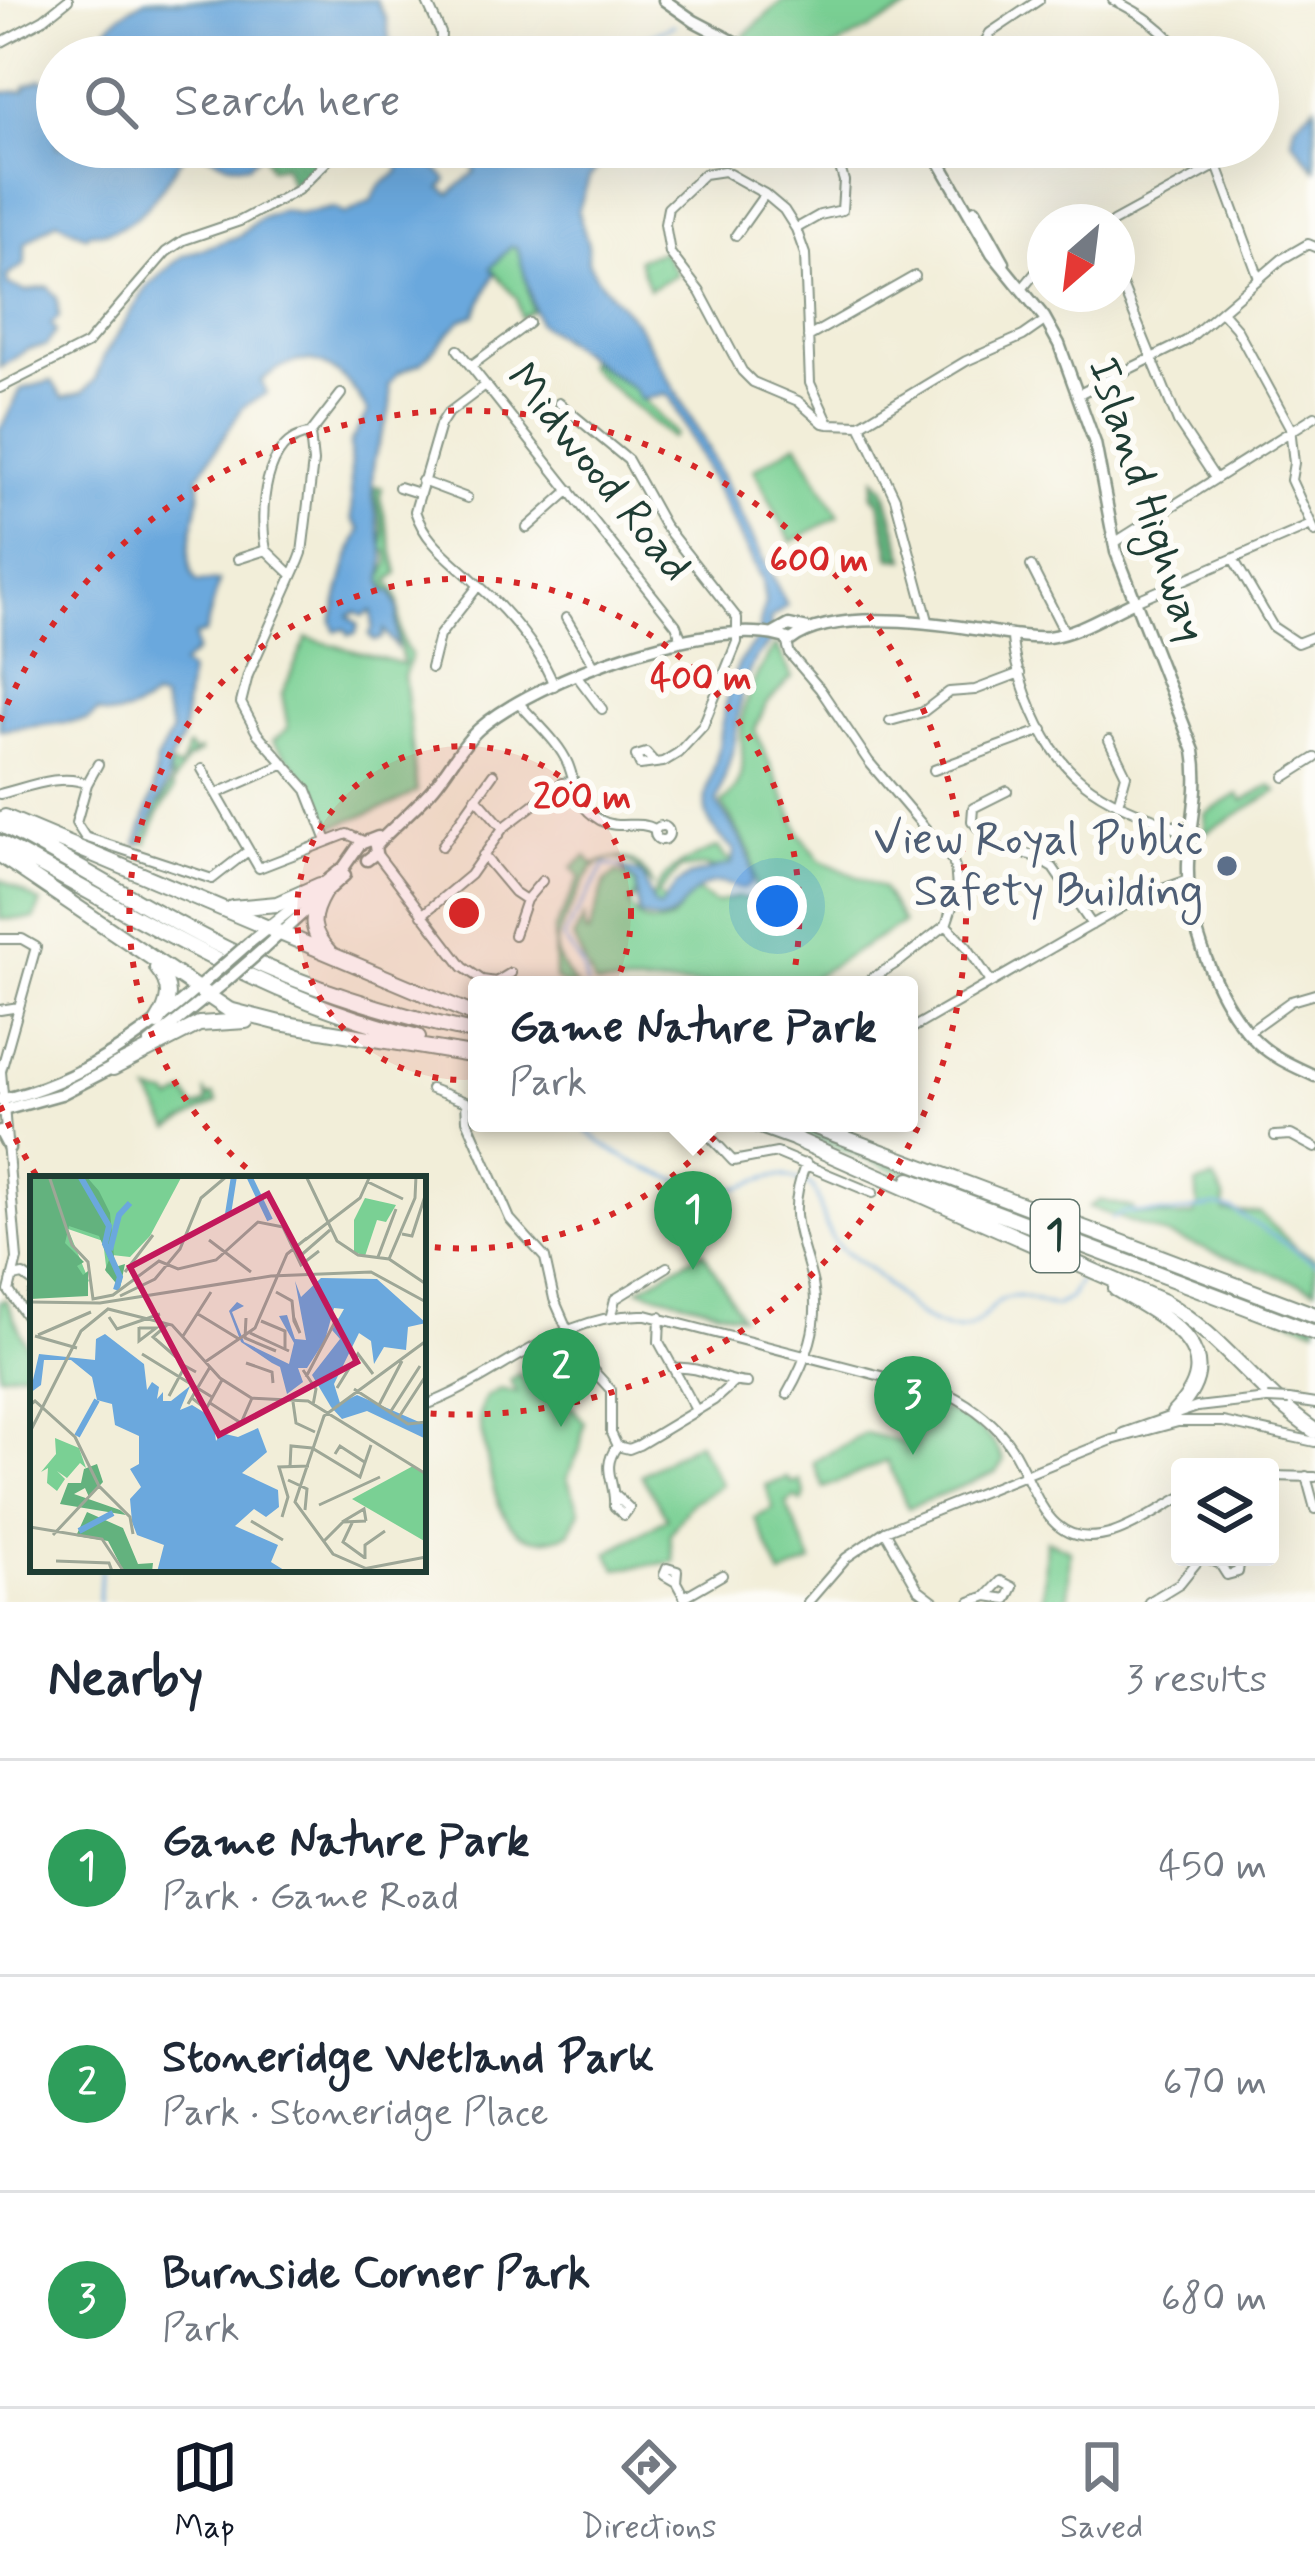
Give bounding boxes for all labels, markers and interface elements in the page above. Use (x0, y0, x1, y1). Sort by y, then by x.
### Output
search box (36, 36, 1279, 168)
icon: search (78, 69, 144, 135)
text: Search here (174, 73, 401, 132)
north arrow (1027, 204, 1135, 312)
street label: Island Highway (1068, 350, 1220, 651)
street label: Midwood Road (492, 351, 704, 595)
text: 600 m (769, 538, 869, 585)
text: 400 m (650, 656, 752, 703)
text: 200 m (533, 775, 631, 822)
place label: View Royal Public Safety Building (873, 811, 1203, 926)
marker: View Royal Public Safety Building (1214, 853, 1240, 879)
your location (747, 876, 807, 936)
centre of rings (443, 892, 485, 934)
popup (468, 976, 918, 1132)
text: Game Nature Park (509, 999, 877, 1058)
text: Park (509, 1058, 587, 1109)
pin: 1 (654, 1171, 732, 1270)
inset map (30, 1176, 426, 1572)
road number: 1 (1031, 1200, 1079, 1272)
pin: 2 (522, 1328, 600, 1427)
pin: 3 (874, 1356, 952, 1455)
map controls (1171, 1458, 1279, 1566)
button: layers (1171, 1458, 1279, 1566)
text: Nearby (48, 1647, 203, 1713)
text: 3 results (1126, 1655, 1267, 1706)
text: Game Nature Park (162, 1813, 529, 1872)
text: 1 (78, 1842, 96, 1893)
text: 450 m (1159, 1842, 1267, 1893)
text: Park · Game Road (162, 1872, 459, 1923)
text: Stoneridge Wetland Park (162, 2029, 654, 2088)
text: 2 (77, 2058, 97, 2109)
text: 670 m (1162, 2058, 1267, 2109)
text: Park · Stoneridge Place (162, 2088, 549, 2139)
text: Burnside Corner Park (162, 2245, 590, 2304)
text: 3 (78, 2274, 96, 2325)
text: 680 m (1161, 2274, 1267, 2325)
text: Park (162, 2304, 240, 2355)
tab: Map (172, 2434, 238, 2550)
tab: Directions (581, 2434, 717, 2550)
tab: Saved (1060, 2434, 1143, 2550)

